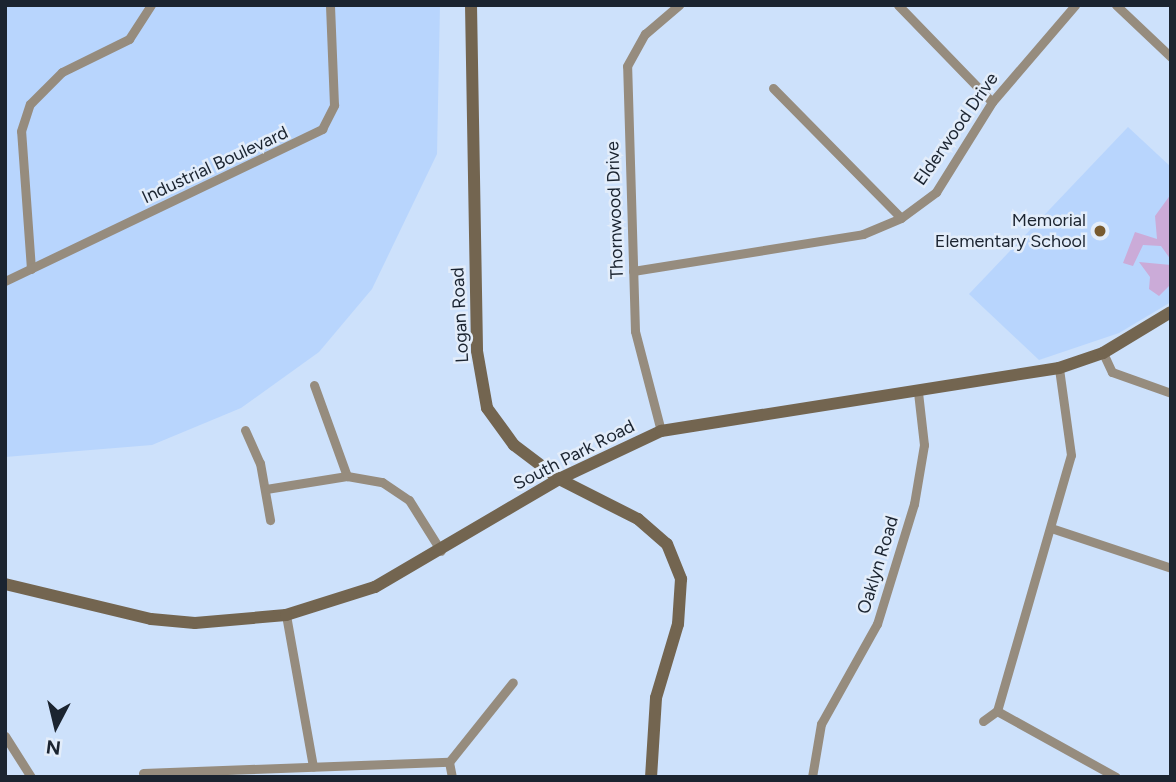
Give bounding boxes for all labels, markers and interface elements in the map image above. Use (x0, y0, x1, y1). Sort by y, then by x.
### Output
street label: Elderwood Drive (909, 69, 1003, 189)
street label: Industrial Boulevard (139, 122, 291, 208)
street label: Thornwood Drive (602, 141, 628, 279)
place label: Memorial Elementary School (935, 210, 1086, 252)
marker: Memorial Elementary School (1092, 223, 1108, 239)
street label: Logan Road (447, 267, 473, 363)
street label: South Park Road (510, 415, 638, 495)
street label: Oaklyn Road (853, 513, 903, 617)
north arrow (21, 691, 91, 761)
text: N (45, 735, 62, 760)

